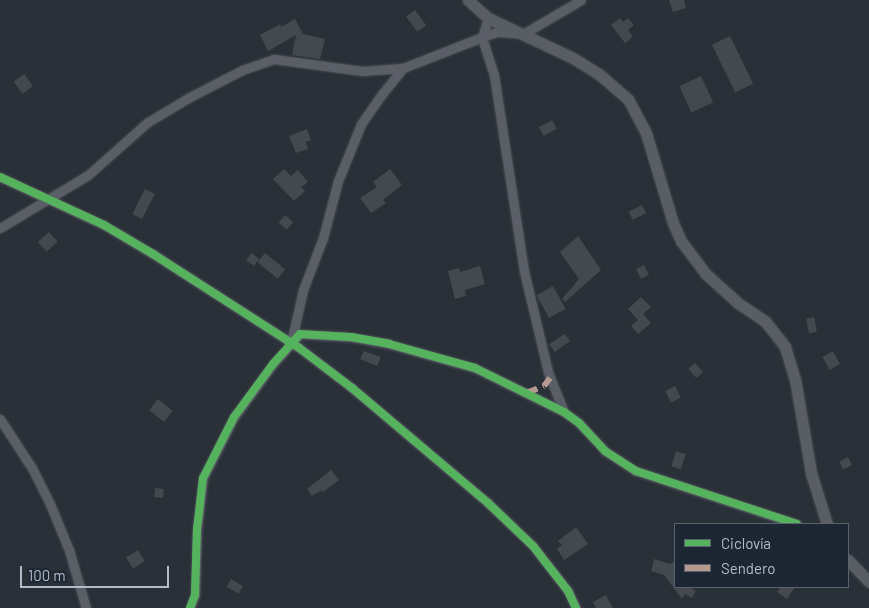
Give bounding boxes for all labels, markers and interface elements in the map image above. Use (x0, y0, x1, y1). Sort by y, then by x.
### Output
legend (674, 523, 849, 588)
text: Ciclovía (721, 534, 771, 552)
scale bar (22, 556, 171, 588)
text: Sendero (721, 559, 775, 577)
text: 100 m (28, 566, 66, 584)

